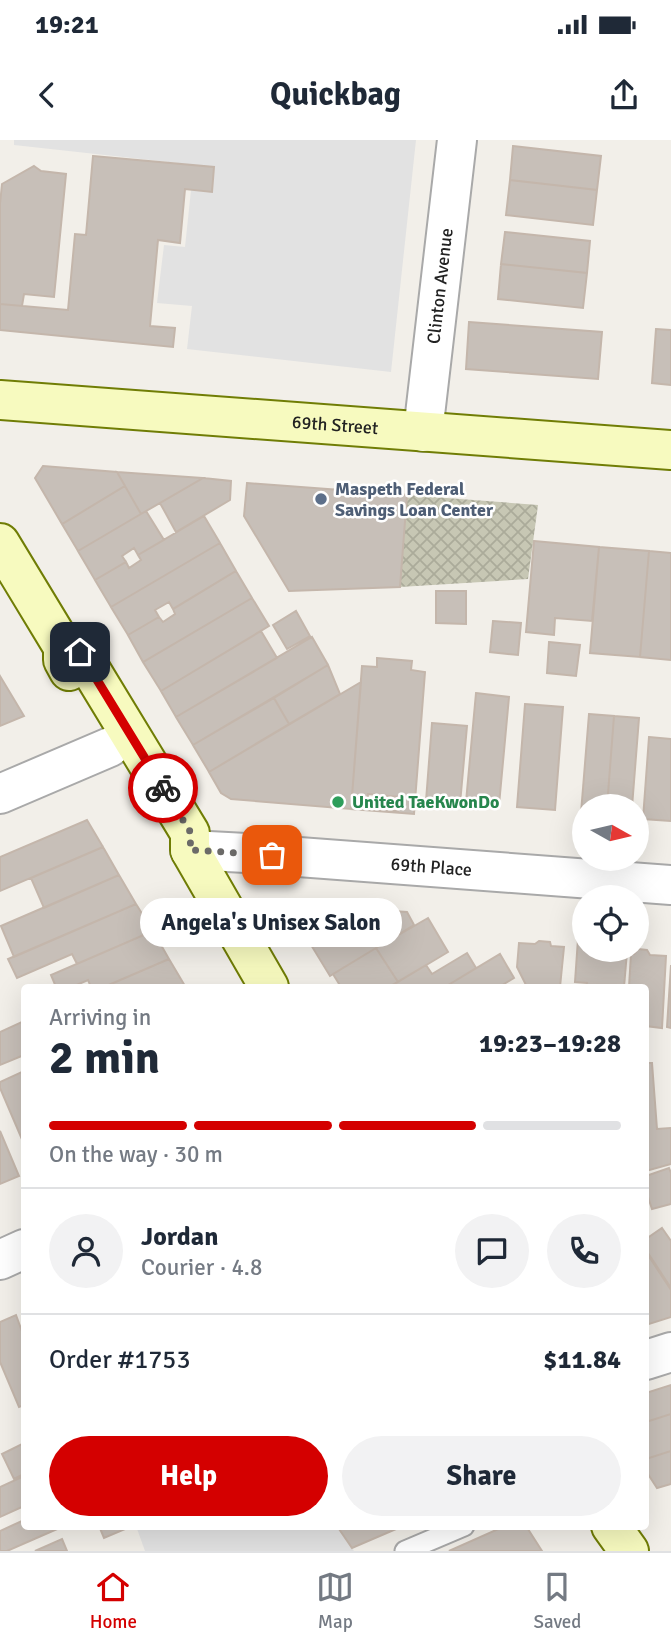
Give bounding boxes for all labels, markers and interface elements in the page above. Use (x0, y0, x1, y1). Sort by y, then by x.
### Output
text: 19:21 (35, 9, 99, 41)
text: Quickbag (270, 75, 401, 114)
icon: back (28, 76, 66, 114)
icon: share (605, 76, 643, 114)
street label: Clinton Avenue (422, 227, 458, 345)
street label: 69th Street (291, 411, 379, 439)
place label: Maspeth Federal Savings Loan Center (335, 478, 494, 521)
marker: Maspeth Federal Savings Loan Center (313, 491, 329, 507)
pin (50, 622, 110, 682)
icon: home (61, 633, 99, 671)
courier (128, 753, 198, 823)
icon: bike (144, 769, 182, 807)
place label: United TaeKwonDo (352, 791, 499, 813)
marker: United TaeKwonDo (330, 794, 346, 810)
north arrow (572, 794, 649, 872)
map controls (572, 794, 649, 962)
pin (242, 825, 302, 885)
icon: bag (253, 836, 291, 874)
street label: 69th Place (390, 853, 473, 881)
button: locate (572, 885, 649, 962)
callout: Angela's Unisex Salon (141, 897, 403, 946)
text: Angela's Unisex Salon (161, 908, 381, 937)
text: Arriving in (49, 1003, 151, 1032)
text: 19:23–19:28 (479, 1028, 621, 1060)
text: 2 min (49, 1030, 160, 1086)
text: On the way · 30 m (49, 1140, 223, 1169)
button: person (49, 1214, 123, 1288)
button: chat (455, 1214, 529, 1288)
button: phone (547, 1214, 621, 1288)
text: Jordan (141, 1221, 218, 1253)
text: Courier · 4.8 (141, 1253, 262, 1282)
text: Order #1753 (49, 1344, 190, 1376)
text: $11.84 (543, 1344, 621, 1376)
button: Help (49, 1436, 328, 1516)
button: Share (342, 1436, 621, 1516)
tab: Home (90, 1568, 137, 1634)
tab: Map (316, 1568, 354, 1634)
tab: Saved (533, 1568, 581, 1634)

